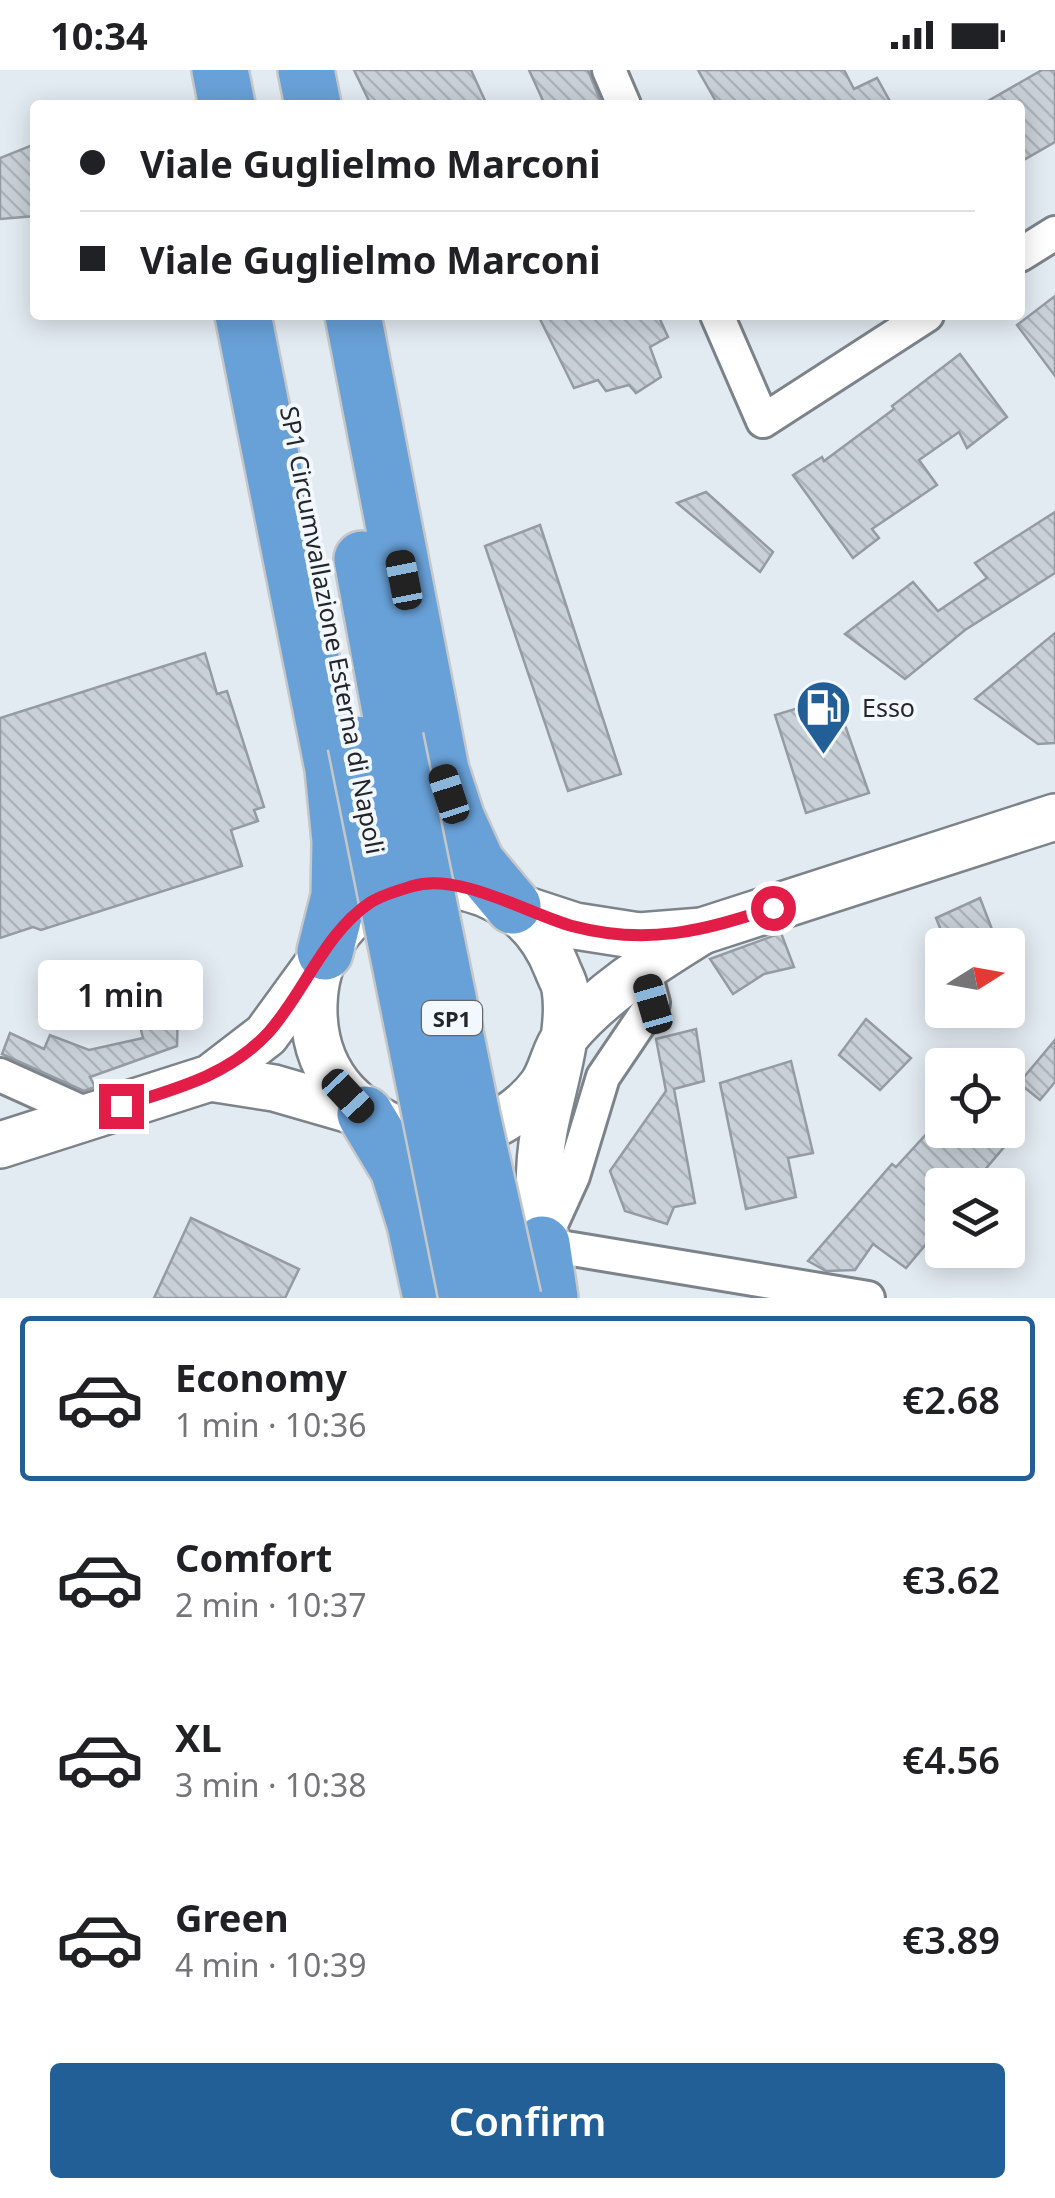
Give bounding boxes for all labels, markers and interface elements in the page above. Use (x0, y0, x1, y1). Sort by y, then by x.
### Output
text: 10:34 (50, 9, 148, 61)
text: Viale Guglielmo Marconi (140, 137, 601, 189)
text: Viale Guglielmo Marconi (140, 233, 601, 285)
street label: SP1 Circumvallazione Esterna di Napoli (273, 403, 393, 857)
car (384, 548, 424, 612)
fuel station icon: Esso (793, 677, 853, 756)
place label: Esso (862, 690, 915, 724)
car (425, 761, 473, 827)
route start (751, 886, 796, 931)
north arrow (925, 928, 1025, 1028)
map controls (925, 928, 1025, 1268)
callout: 1 min (38, 961, 204, 1031)
car (630, 971, 676, 1037)
text: 1 min (77, 973, 164, 1016)
road number: SP1 (422, 1001, 482, 1035)
button: locate (925, 1048, 1025, 1148)
car (317, 1064, 379, 1128)
route end (99, 1084, 144, 1129)
button: layers (925, 1168, 1025, 1268)
text: Economy (175, 1351, 347, 1403)
icon: car (55, 1354, 145, 1444)
text: €2.68 (903, 1373, 1000, 1425)
text: 1 min · 10:36 (175, 1403, 367, 1446)
text: Comfort (175, 1531, 332, 1583)
icon: car (55, 1534, 145, 1624)
text: €3.62 (903, 1553, 1000, 1605)
text: 2 min · 10:37 (175, 1583, 367, 1626)
text: XL (175, 1711, 222, 1763)
icon: car (55, 1714, 145, 1804)
text: €4.56 (903, 1733, 1000, 1785)
text: 3 min · 10:38 (175, 1763, 367, 1806)
text: Green (175, 1891, 289, 1943)
icon: car (55, 1894, 145, 1984)
text: €3.89 (903, 1913, 1000, 1965)
text: 4 min · 10:39 (175, 1943, 367, 1986)
button: Confirm (50, 2063, 1005, 2178)

